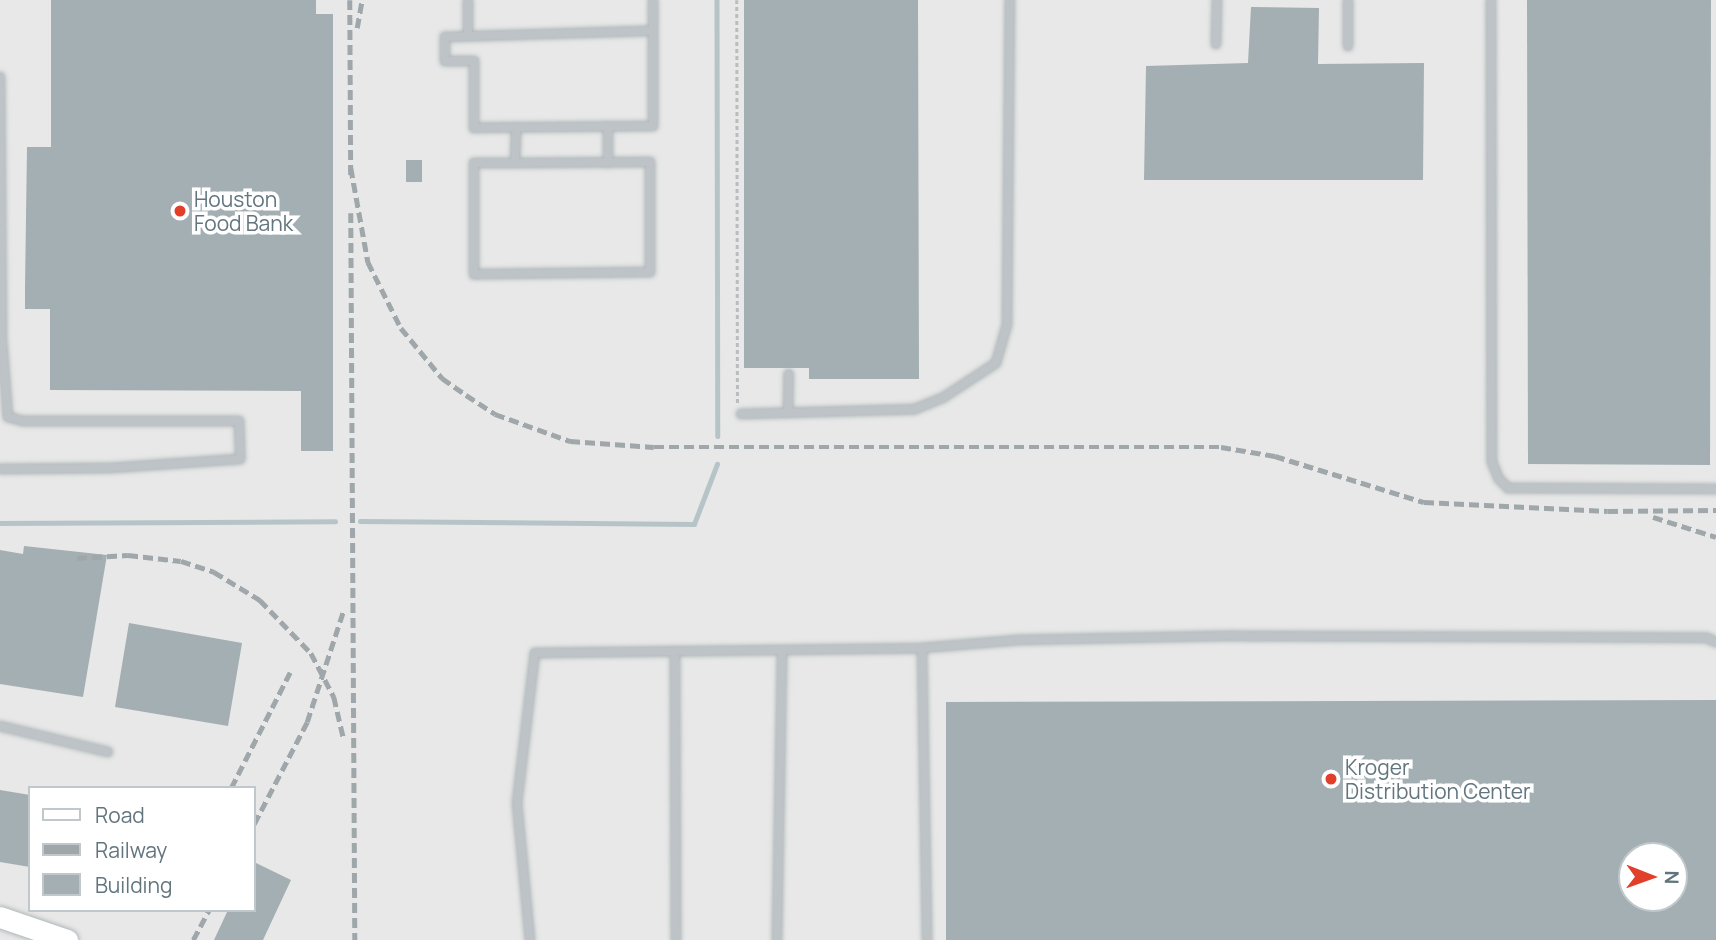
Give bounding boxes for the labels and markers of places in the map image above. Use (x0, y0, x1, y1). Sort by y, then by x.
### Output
place label: Houston Food Bank (194, 186, 293, 236)
marker: Houston Food Bank (172, 203, 188, 219)
place label: Kroger Distribution Center (1345, 754, 1531, 804)
marker: Kroger Distribution Center (1323, 771, 1339, 787)

